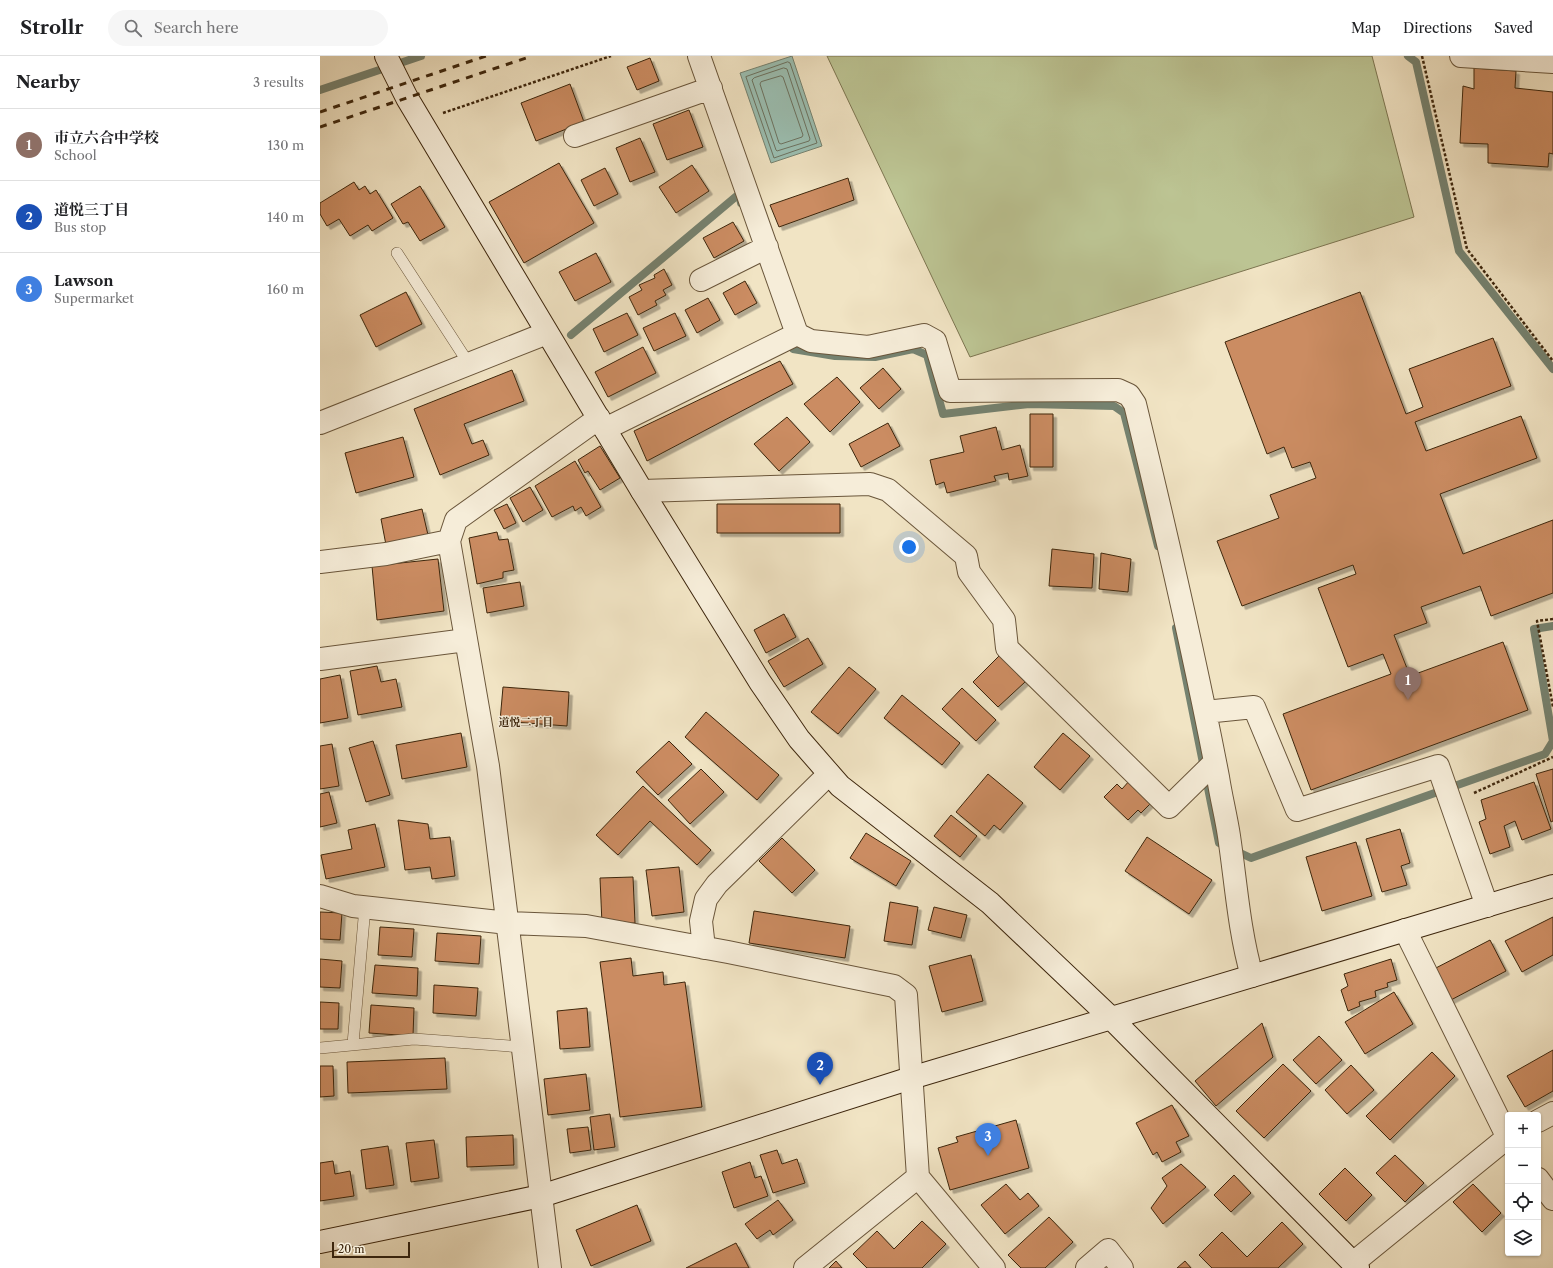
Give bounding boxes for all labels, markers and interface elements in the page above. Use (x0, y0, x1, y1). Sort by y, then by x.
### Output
search box (108, 10, 388, 46)
text: Strollr (20, 16, 84, 39)
icon: search (122, 17, 144, 39)
text: Search here (154, 18, 239, 37)
text: Map (1351, 19, 1381, 37)
text: Directions (1403, 19, 1472, 37)
text: Saved (1494, 19, 1533, 37)
text: Nearby (16, 72, 80, 92)
text: 3 results (253, 74, 304, 90)
text: 市立六合中学校 (54, 128, 159, 147)
text: 1 (26, 137, 32, 153)
text: 130 m (268, 137, 304, 153)
text: School (54, 147, 97, 163)
text: 道悦三丁目 (54, 200, 129, 219)
text: 2 (25, 209, 33, 225)
text: 140 m (267, 209, 304, 225)
text: Bus stop (54, 219, 106, 235)
text: Lawson (54, 271, 114, 290)
text: 3 (25, 281, 33, 297)
text: 160 m (267, 281, 304, 297)
text: Supermarket (54, 290, 134, 306)
your location (899, 537, 919, 557)
pin: 1 (1395, 667, 1421, 700)
district label: 道悦二丁目 (499, 715, 554, 729)
pin: 2 (807, 1052, 833, 1085)
map controls (1505, 1112, 1541, 1256)
button: + (1505, 1112, 1541, 1148)
pin: 3 (975, 1123, 1001, 1156)
button: − (1505, 1148, 1541, 1184)
button: locate (1505, 1184, 1541, 1220)
button: layers (1505, 1220, 1541, 1256)
scale bar (332, 1240, 410, 1259)
text: 20 m (338, 1242, 364, 1256)

